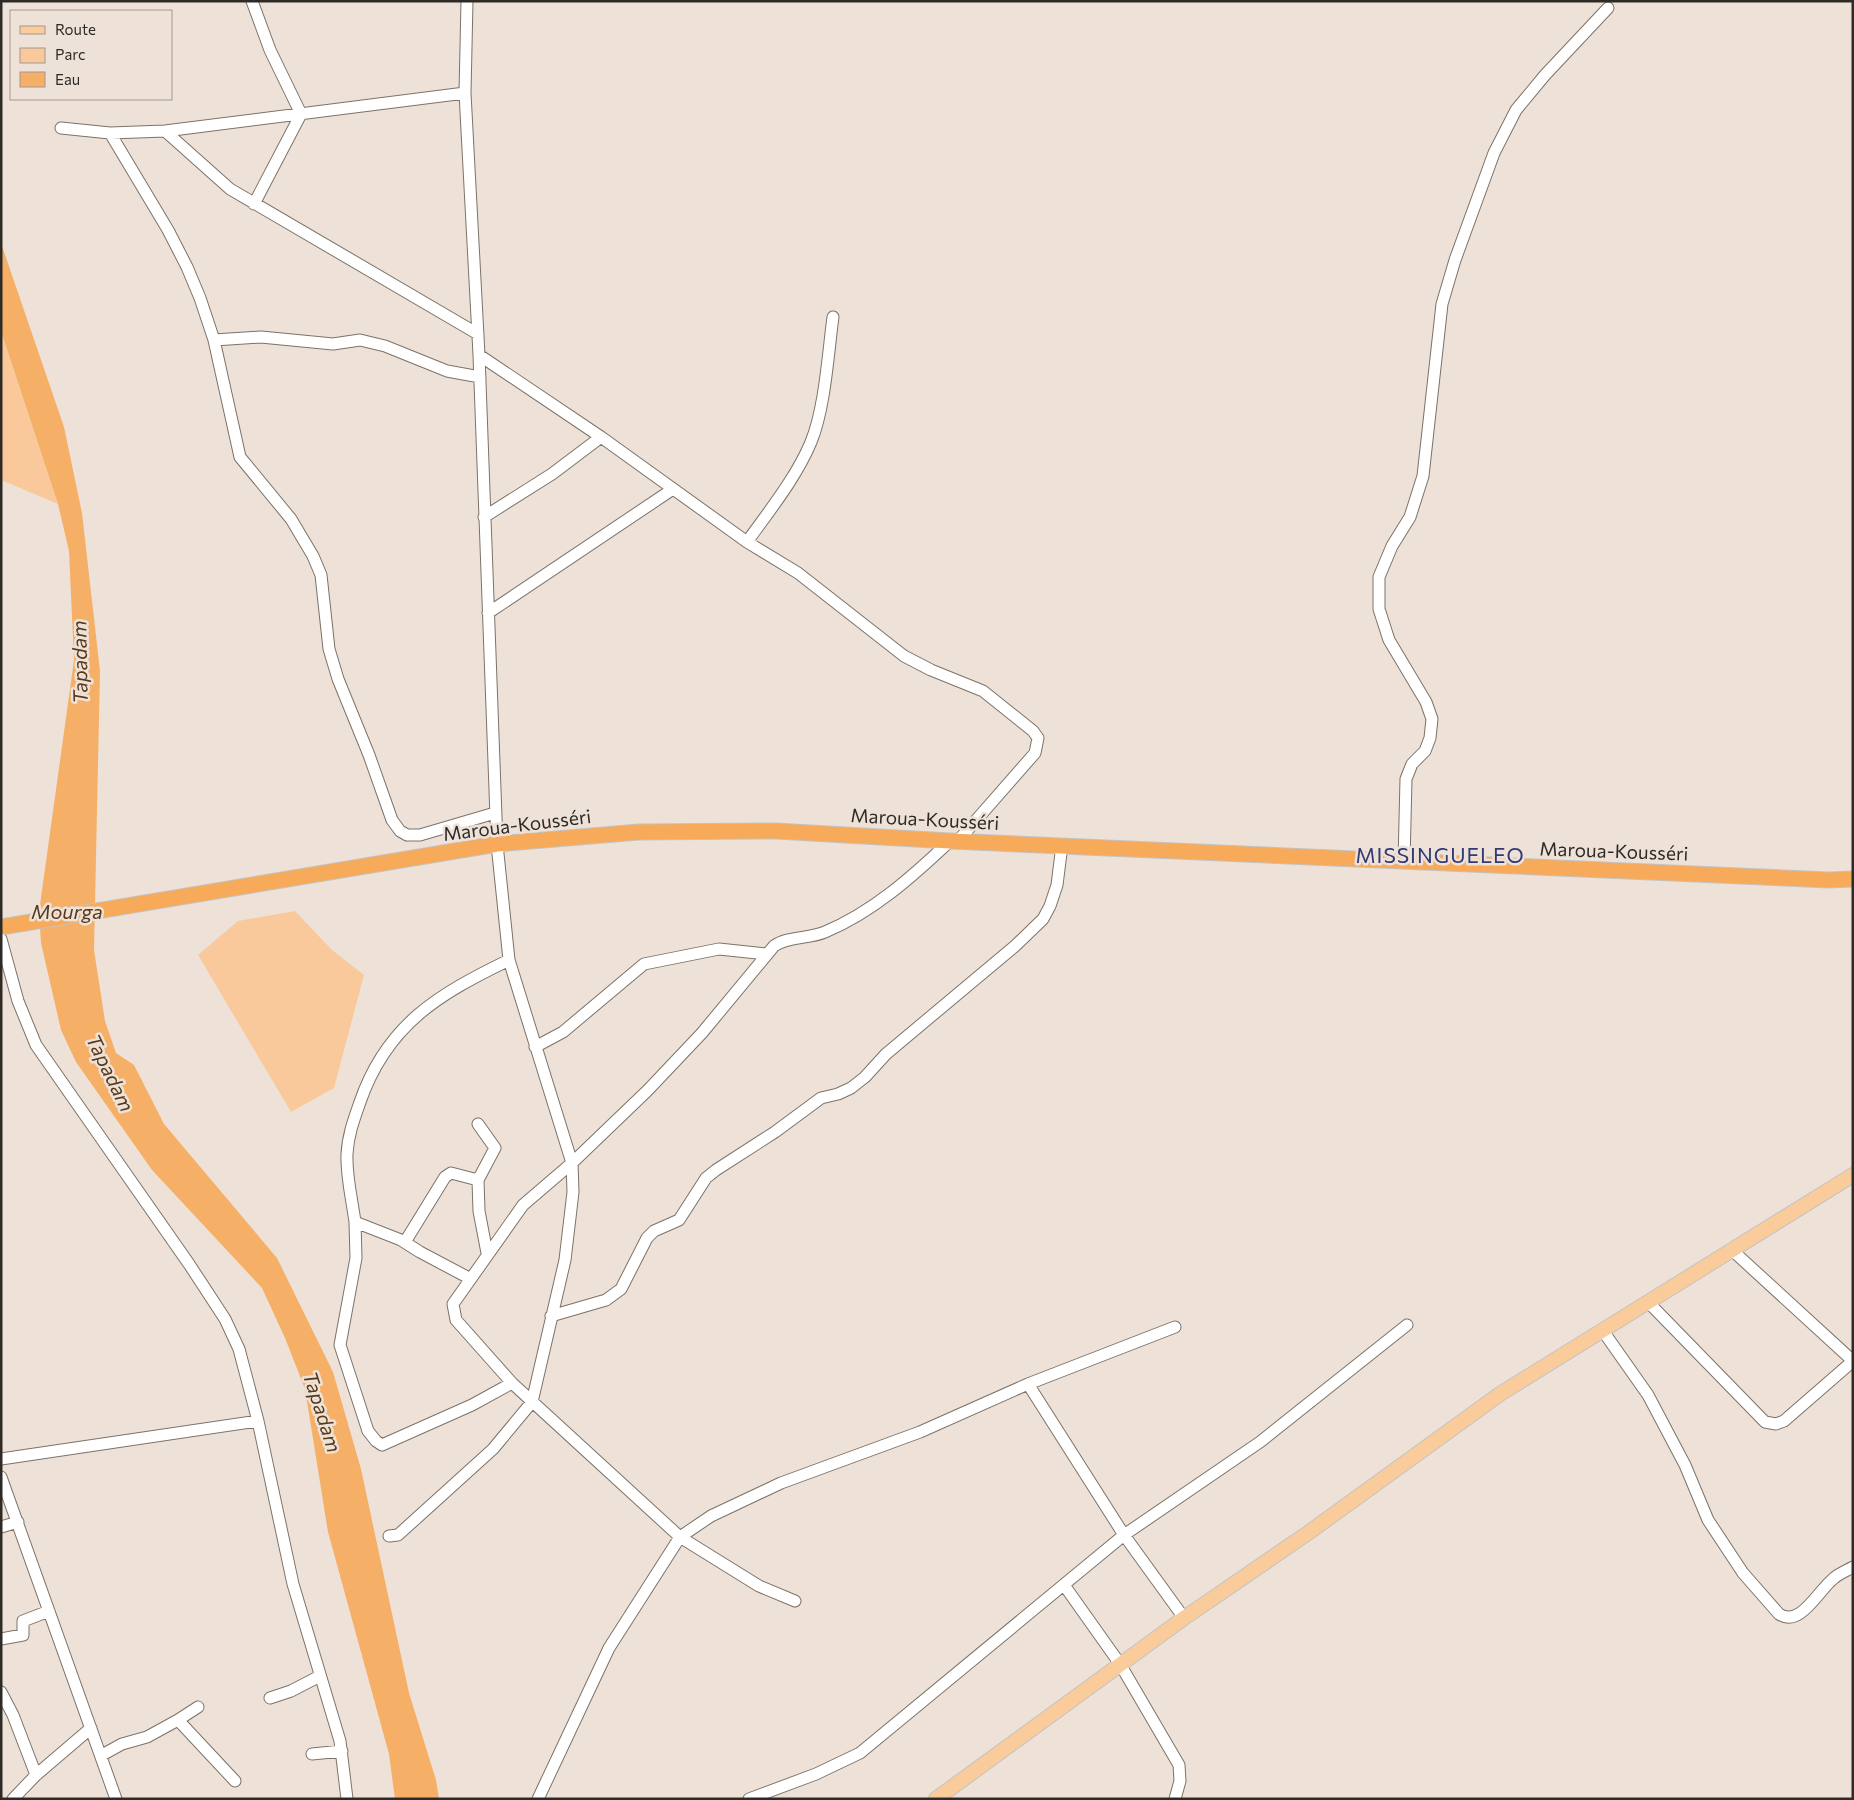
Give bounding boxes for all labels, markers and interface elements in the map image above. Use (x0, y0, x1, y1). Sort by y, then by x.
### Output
legend (10, 10, 172, 100)
text: Route (55, 20, 96, 38)
text: Parc (55, 45, 85, 63)
text: Eau (55, 70, 80, 88)
water label: Tapadam (66, 620, 92, 704)
street label: Maroua-Kousséri (850, 803, 1000, 834)
street label: Maroua-Kousséri (442, 804, 592, 845)
street label: Maroua-Kousséri (1539, 836, 1689, 865)
district label: MISSINGUELEO (1355, 842, 1525, 867)
water label: Mourga (31, 899, 103, 923)
water label: Tapadam (82, 1030, 140, 1115)
water label: Tapadam (299, 1368, 347, 1455)

